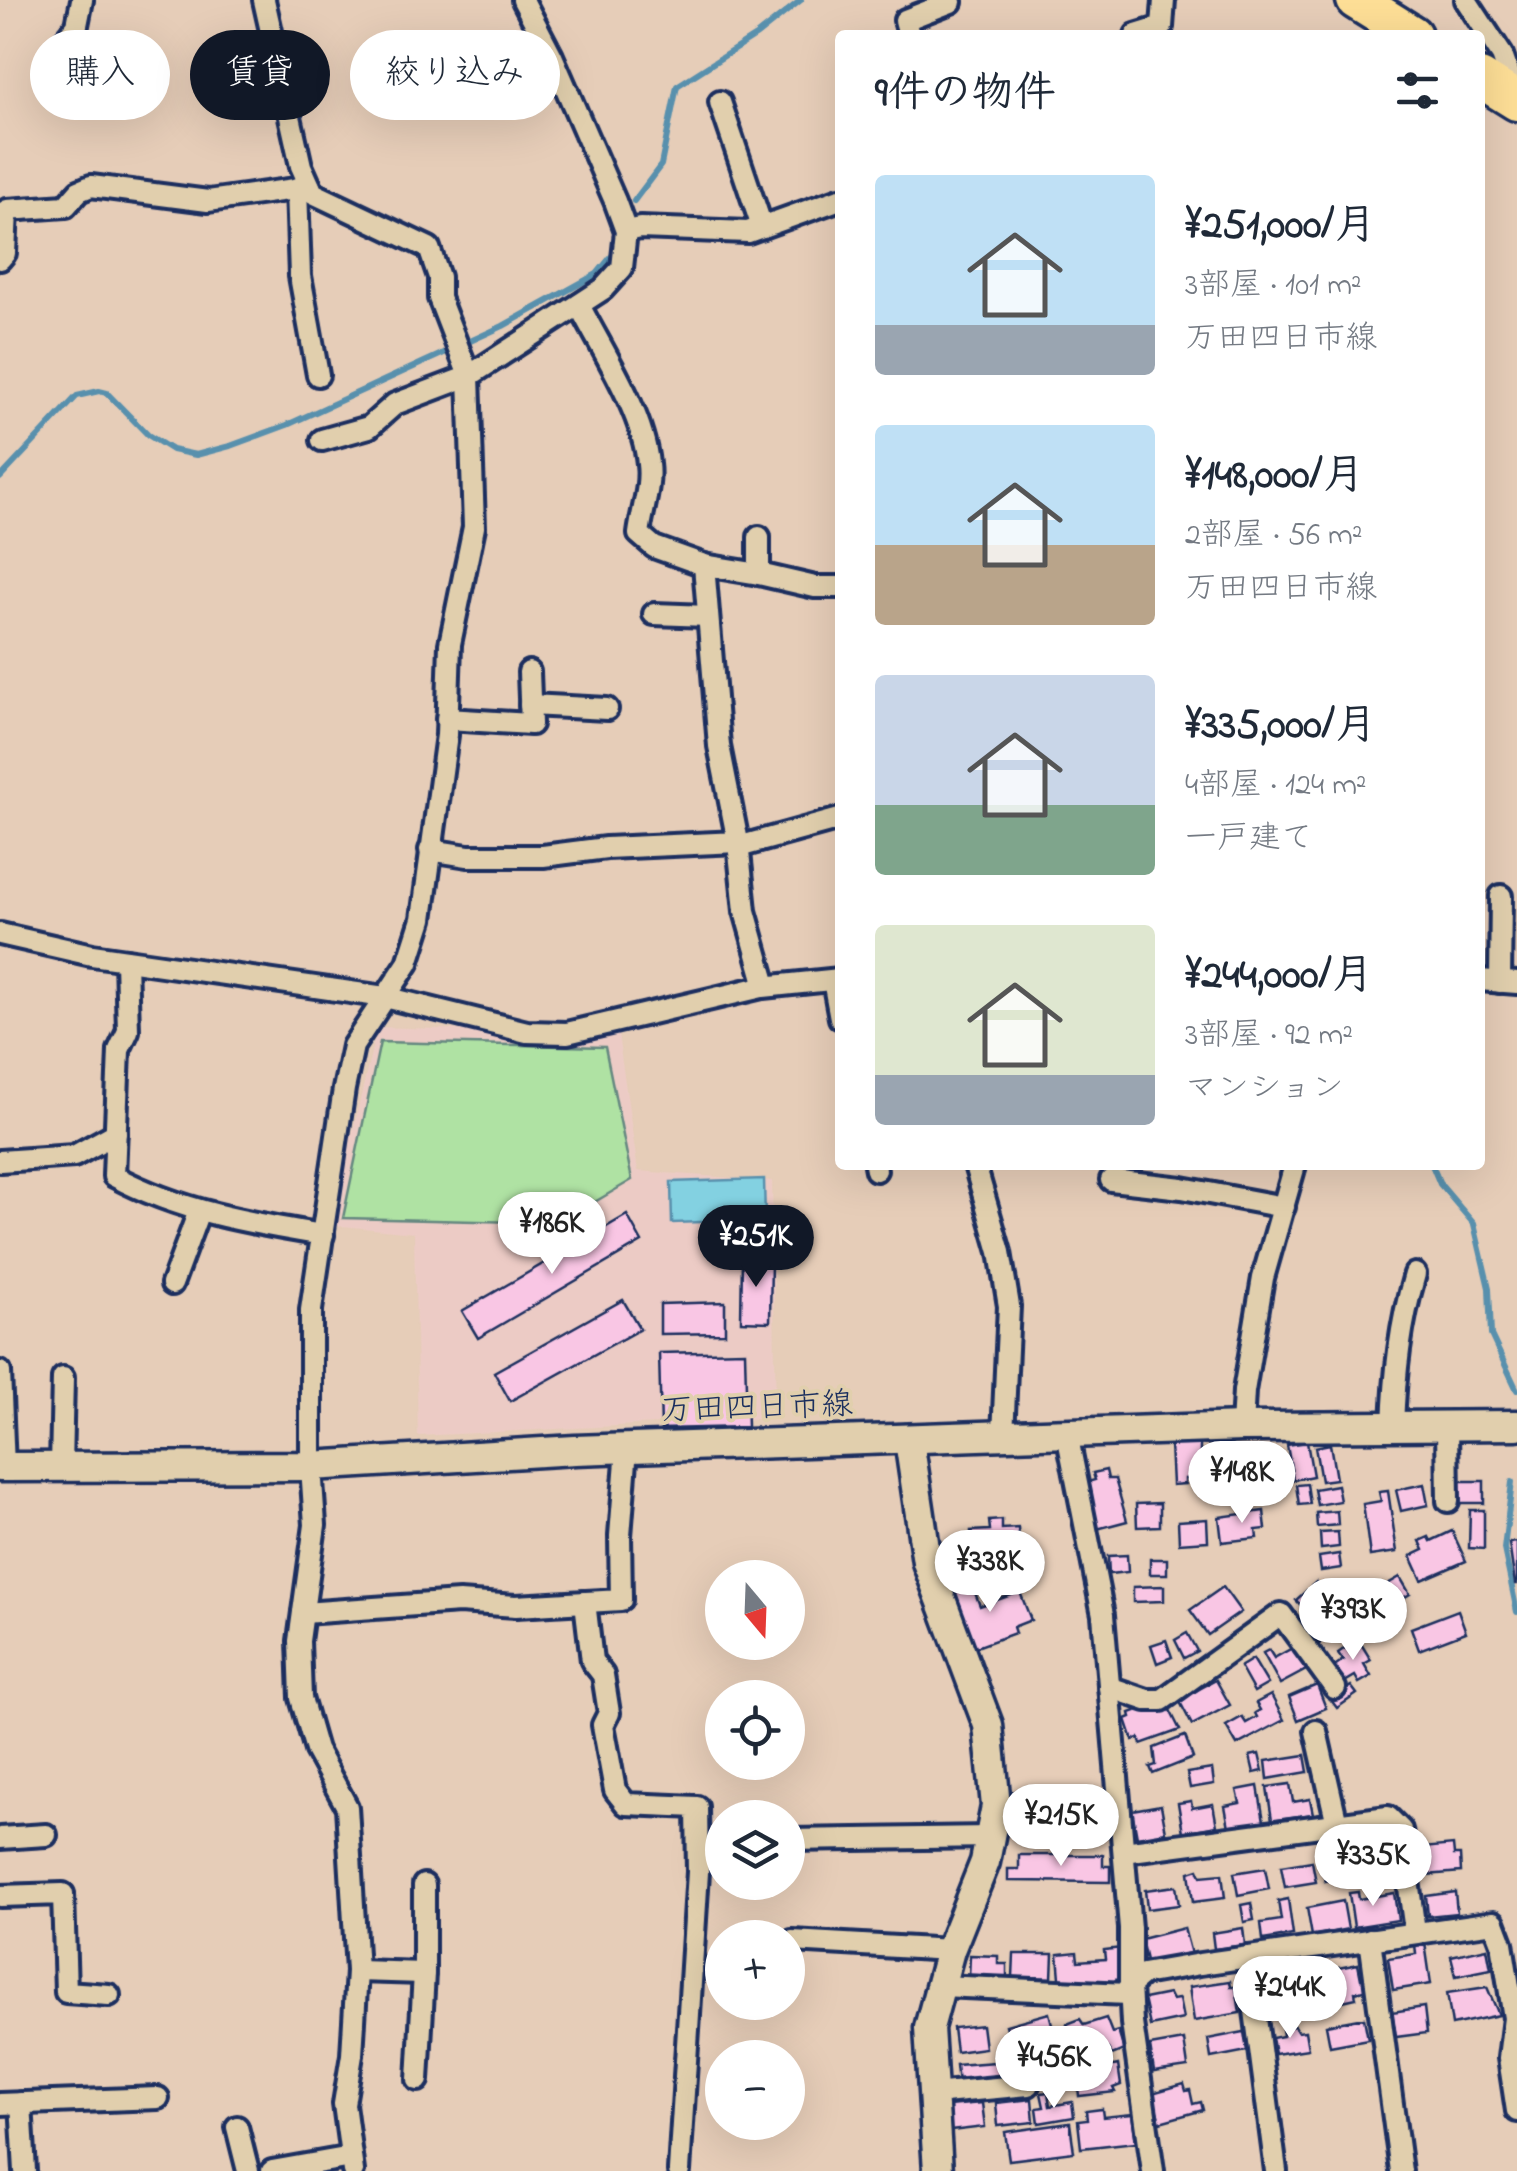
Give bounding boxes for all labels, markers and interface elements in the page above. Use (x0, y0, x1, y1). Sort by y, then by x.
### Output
chip: 購入 (30, 30, 170, 120)
chip: 賃貸 (190, 30, 330, 120)
chip: 絞り込み (350, 30, 560, 120)
icon: filters (1390, 63, 1445, 118)
text: 9件の物件 (875, 64, 1056, 125)
text: ¥251,000/月 (1185, 196, 1376, 257)
icon: home (955, 215, 1075, 335)
text: 3部屋 · 101 m² (1185, 263, 1362, 310)
text: 万田四日市線 (1185, 316, 1377, 363)
text: ¥148,000/月 (1185, 446, 1364, 507)
icon: home (955, 465, 1075, 585)
text: 2部屋 · 56 m² (1185, 513, 1362, 560)
text: 万田四日市線 (1185, 566, 1377, 613)
text: ¥335,000/月 (1185, 696, 1377, 757)
icon: home (955, 715, 1075, 835)
text: 4部屋 · 124 m² (1185, 763, 1367, 810)
text: 一戸建て (1185, 816, 1313, 863)
text: ¥244,000/月 (1185, 946, 1374, 1007)
icon: home (955, 965, 1075, 1085)
text: 3部屋 · 92 m² (1185, 1013, 1353, 1060)
text: マンション (1185, 1066, 1344, 1113)
pin: ¥186K (482, 1192, 622, 1277)
text: ¥186K (520, 1201, 584, 1248)
pin: ¥251K (686, 1205, 826, 1290)
text: ¥251K (720, 1214, 792, 1261)
street label: 万田四日市線 (660, 1382, 854, 1436)
pin: ¥148K (1172, 1441, 1312, 1526)
text: ¥148K (1210, 1450, 1274, 1497)
pin: ¥338K (920, 1530, 1060, 1615)
text: ¥338K (957, 1539, 1023, 1586)
north arrow (705, 1560, 805, 1660)
map controls (705, 1560, 805, 2140)
pin: ¥393K (1283, 1578, 1423, 1663)
text: ¥393K (1321, 1587, 1385, 1634)
button: locate (705, 1680, 805, 1780)
pin: ¥215K (991, 1784, 1131, 1869)
text: ¥215K (1025, 1793, 1097, 1840)
button: layers (705, 1800, 805, 1900)
pin: ¥335K (1303, 1824, 1443, 1909)
text: ¥335K (1337, 1833, 1409, 1880)
button: + (705, 1920, 805, 2020)
pin: ¥244K (1220, 1956, 1360, 2041)
text: ¥244K (1255, 1965, 1325, 2012)
pin: ¥456K (984, 2026, 1124, 2111)
text: ¥456K (1017, 2035, 1091, 2082)
button: − (705, 2040, 805, 2140)

